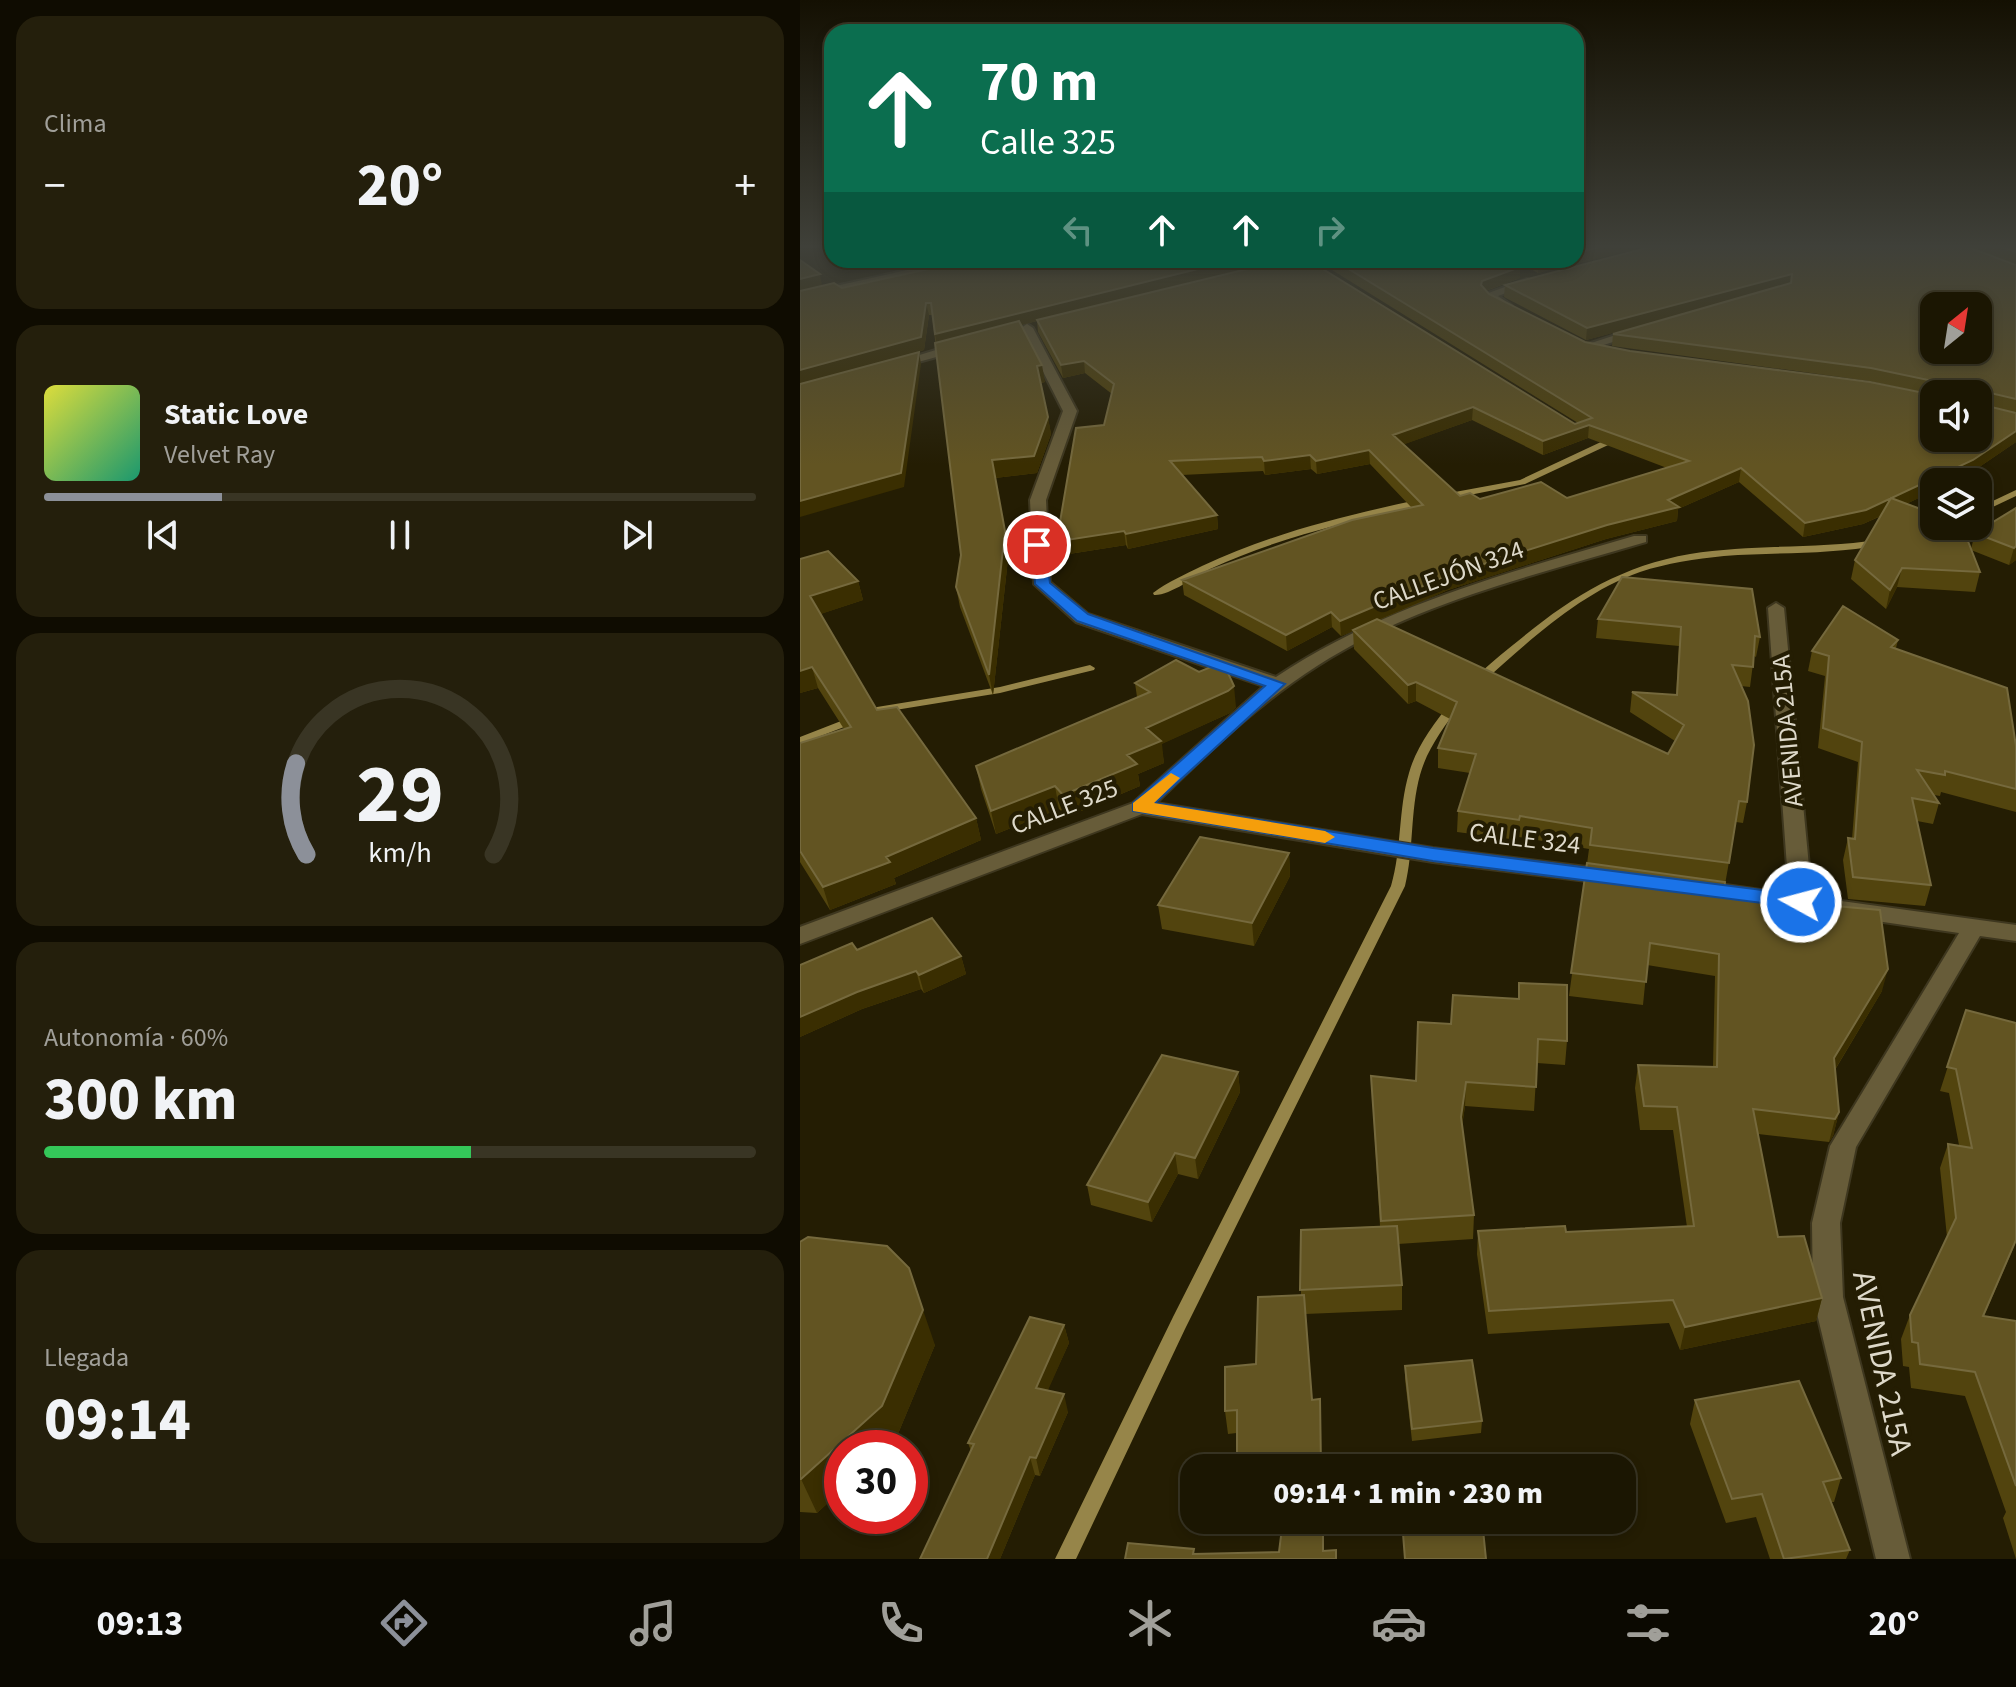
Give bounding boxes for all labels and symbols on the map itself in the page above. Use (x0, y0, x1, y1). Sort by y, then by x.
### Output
north arrow (1920, 292, 1992, 364)
pin (1003, 511, 1071, 579)
street label: CALLEJÓN 324 (1367, 531, 1529, 620)
street label: AVENIDA 215A (1762, 653, 1813, 809)
street label: CALLE 325 (1005, 769, 1123, 844)
street label: CALLE 324 (1467, 813, 1583, 864)
position arrow (1759, 860, 1843, 944)
street label: AVENIDA 215A (1840, 1267, 1924, 1460)
speed limit sign: 30 (824, 1430, 928, 1534)

